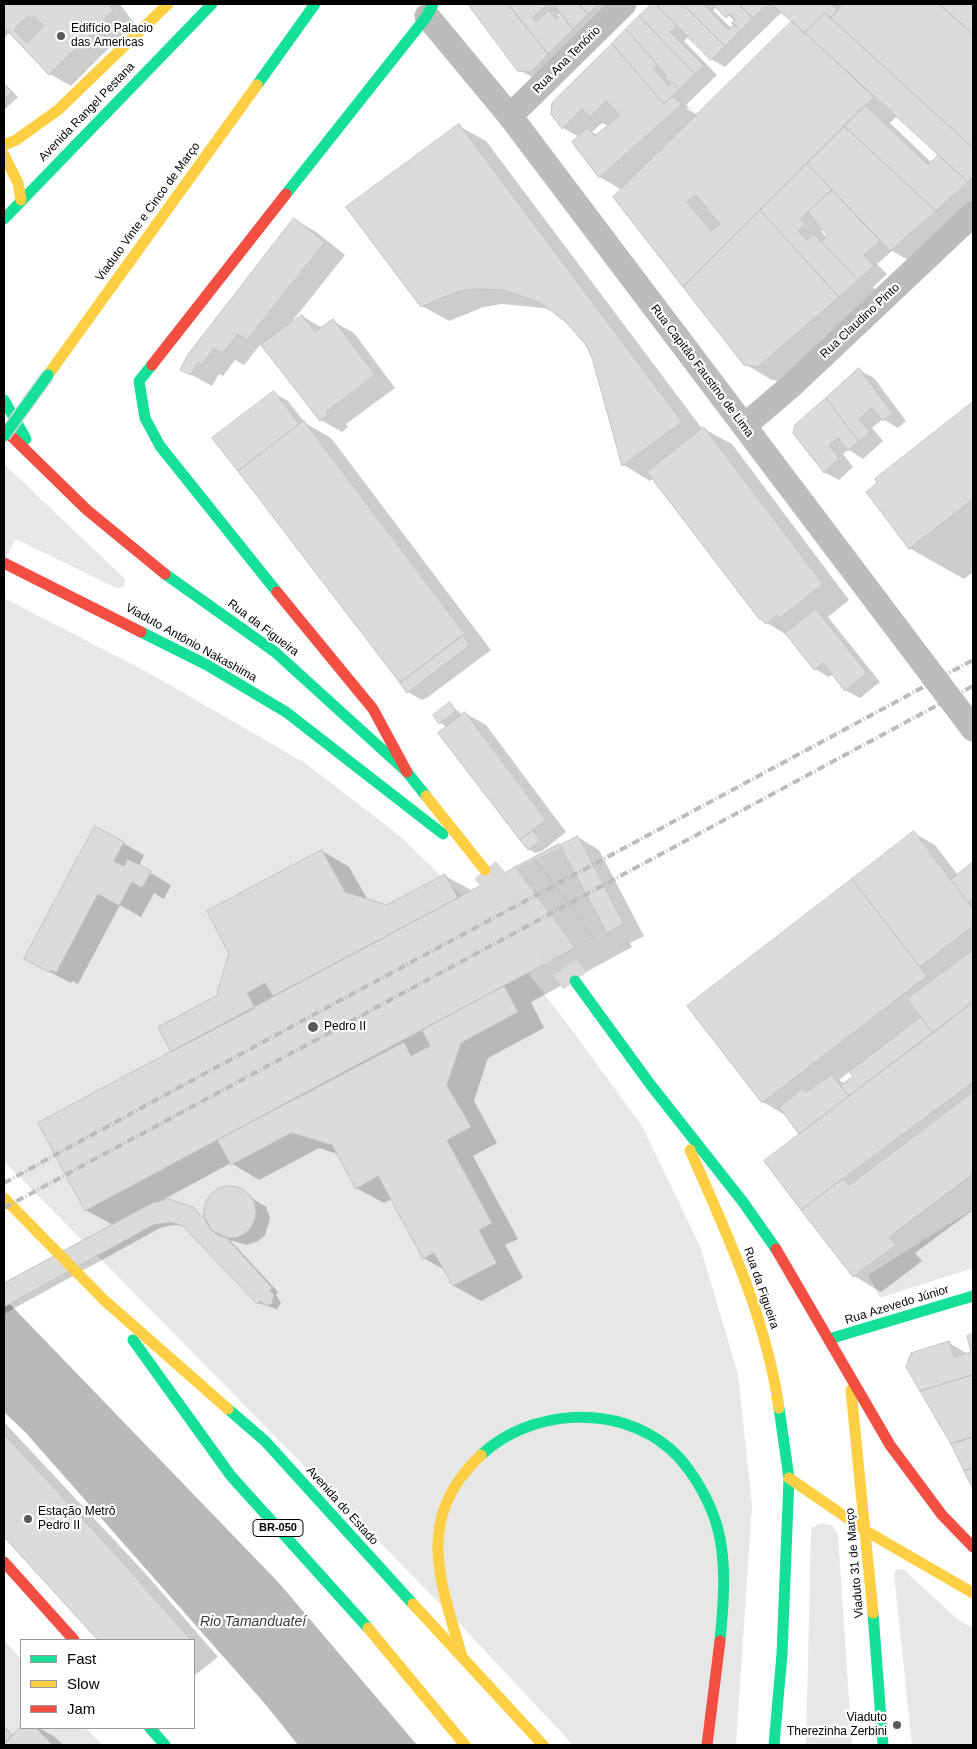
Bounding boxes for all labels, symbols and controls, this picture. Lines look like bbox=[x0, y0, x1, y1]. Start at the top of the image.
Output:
place label: Edifício Palacio das Americas bbox=[71, 22, 153, 50]
street label: Rua Ana Tenório bbox=[530, 23, 604, 97]
marker: Edifício Palacio das Americas bbox=[55, 30, 67, 42]
street label: Avenida Rangel Pestana bbox=[36, 60, 138, 164]
street label: Viaduto Vinte e Cinco de Março bbox=[93, 140, 203, 284]
street label: Rua Claudino Pinto bbox=[817, 280, 903, 362]
street label: Rua Capitão Faustino de Lima bbox=[647, 302, 757, 440]
street label: Rua da Figueira bbox=[225, 597, 301, 659]
street label: Viaduto Antônio Nakashima bbox=[123, 601, 259, 685]
marker: Pedro II bbox=[306, 1020, 320, 1034]
place label: Pedro II bbox=[324, 1020, 366, 1034]
street label: Rua da Figueira bbox=[740, 1245, 782, 1331]
street label: Rua Azevedo Júnior bbox=[843, 1282, 951, 1328]
street label: Avenida do Estado bbox=[303, 1464, 381, 1548]
place label: Estação Metrô Pedro II bbox=[38, 1505, 115, 1533]
street label: Viaduto 31 de Março bbox=[843, 1507, 867, 1619]
marker: Estação Metrô Pedro II bbox=[22, 1513, 34, 1525]
road number: BR-050 bbox=[253, 1520, 303, 1536]
water label: Rio Tamanduateí bbox=[200, 1614, 306, 1630]
legend bbox=[20, 1639, 195, 1729]
text: Fast bbox=[67, 1650, 96, 1667]
text: Slow bbox=[67, 1675, 100, 1692]
text: Jam bbox=[67, 1700, 95, 1717]
place label: Viaduto Therezinha Zerbini bbox=[787, 1711, 887, 1739]
marker: Viaduto Therezinha Zerbini bbox=[891, 1719, 903, 1731]

